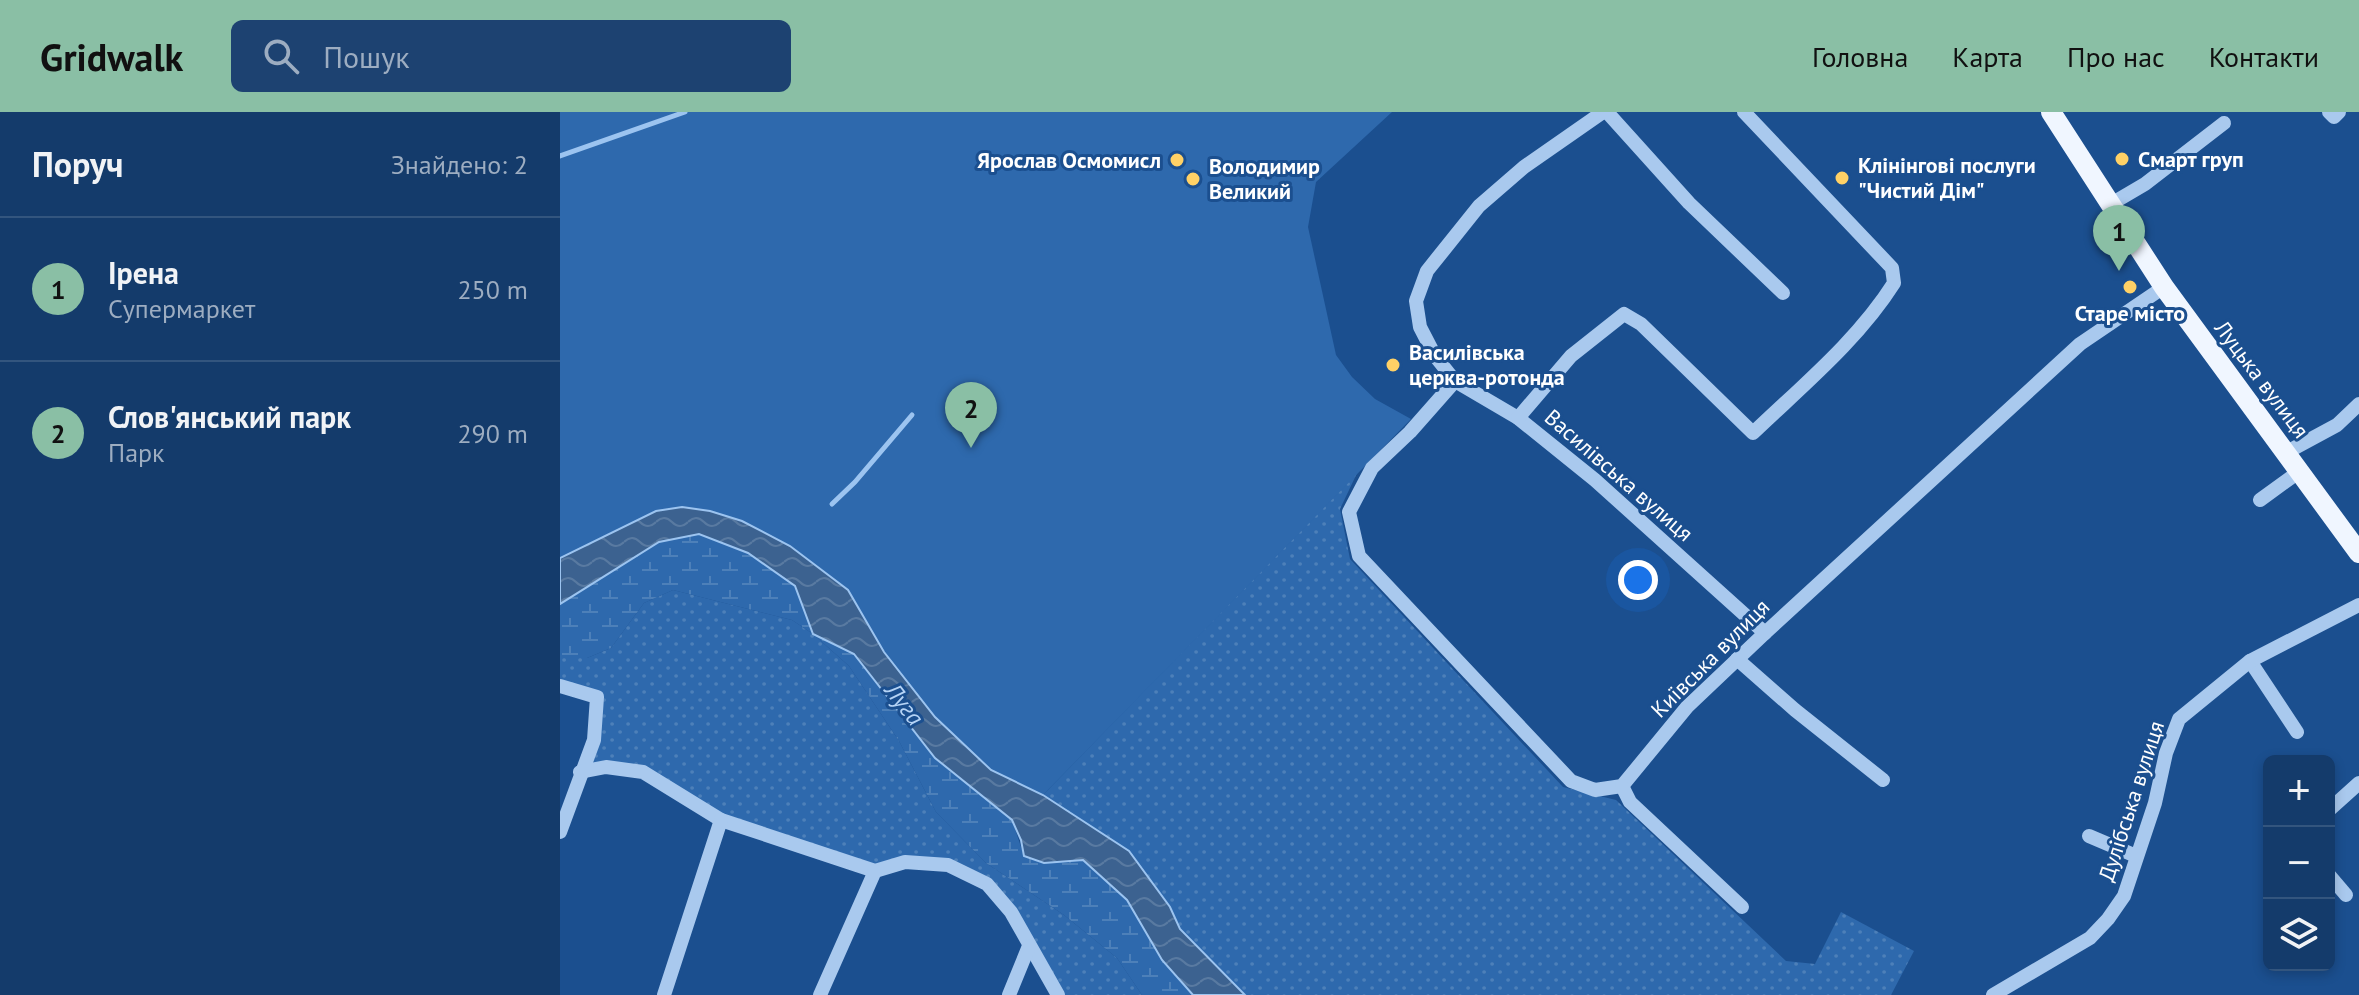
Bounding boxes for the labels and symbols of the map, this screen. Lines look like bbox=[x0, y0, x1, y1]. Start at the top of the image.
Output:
place label: Смарт груп bbox=[2138, 145, 2244, 173]
place label: Ярослав Осмомисл bbox=[977, 146, 1161, 174]
marker: Смарт груп bbox=[2113, 150, 2131, 168]
marker: Ярослав Осмомисл bbox=[1168, 151, 1186, 169]
place label: Клінінгові послуги "Чистий Дім" bbox=[1858, 151, 2036, 204]
place label: Володимир Великий bbox=[1209, 152, 1320, 205]
marker: Клінінгові послуги "Чистий Дім" bbox=[1833, 169, 1851, 187]
marker: Володимир Великий bbox=[1184, 170, 1202, 188]
pin: 1 bbox=[2093, 205, 2145, 271]
marker: Старе місто bbox=[2121, 278, 2139, 296]
place label: Старе місто bbox=[2075, 299, 2185, 327]
street label: Луцька вулиця bbox=[2208, 314, 2315, 443]
place label: Василівська церква-ротонда bbox=[1409, 338, 1565, 391]
marker: Василівська церква-ротонда bbox=[1384, 356, 1402, 374]
pin: 2 bbox=[945, 382, 997, 448]
street label: Василівська вулиця bbox=[1539, 403, 1699, 547]
your location bbox=[1618, 560, 1658, 600]
street label: Київська вулиця bbox=[1645, 593, 1775, 723]
water label: Луга bbox=[877, 674, 931, 732]
street label: Дулібська вулиця bbox=[2092, 717, 2170, 885]

